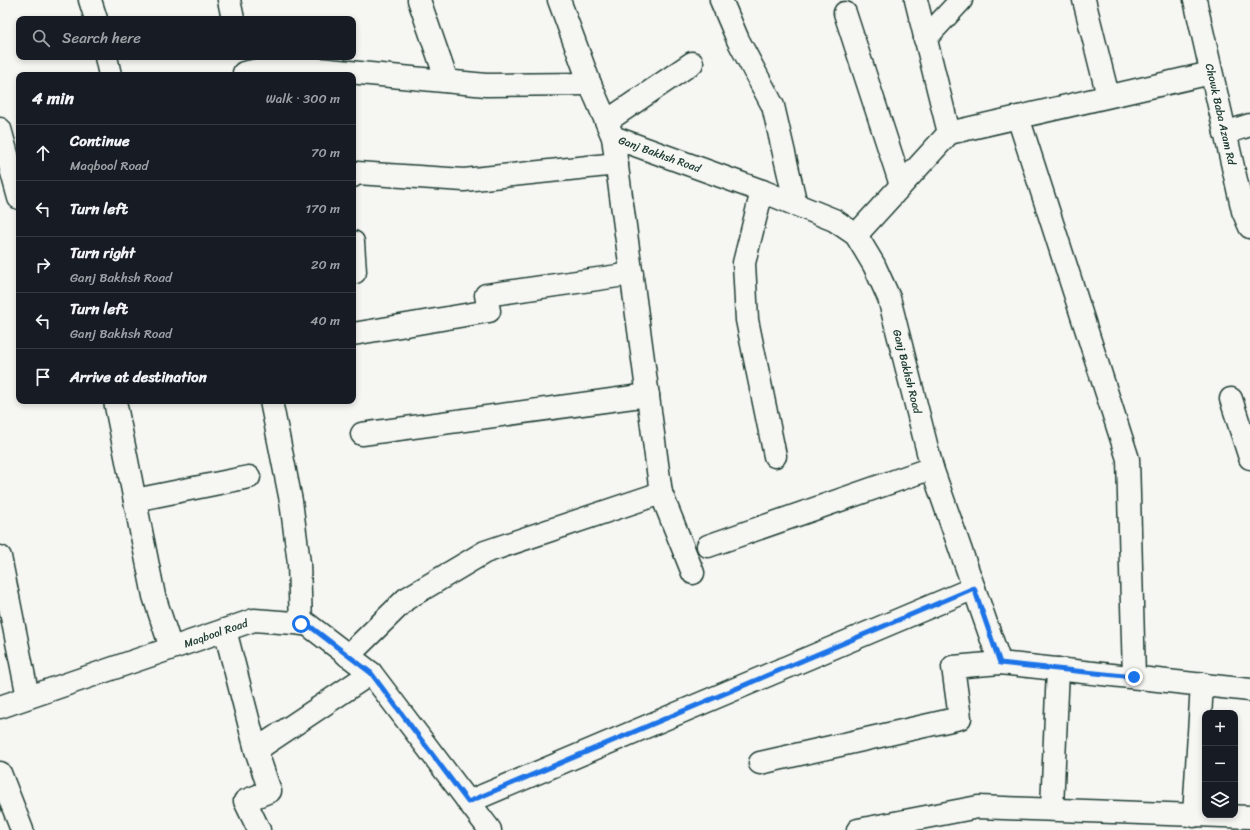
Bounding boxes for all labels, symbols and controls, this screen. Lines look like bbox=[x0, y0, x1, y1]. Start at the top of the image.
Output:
search box bbox=[16, 16, 356, 60]
text: Search here bbox=[62, 25, 141, 51]
icon: search bbox=[30, 27, 52, 49]
street label: Chowk Baba Azam Rd bbox=[1200, 62, 1241, 168]
text: 4 min bbox=[32, 83, 74, 113]
text: Walk · 300 m bbox=[266, 87, 340, 110]
text: Continue bbox=[70, 128, 130, 154]
street label: Ganj Bakhsh Road bbox=[616, 131, 704, 178]
text: 70 m bbox=[311, 141, 340, 164]
icon: ahead bbox=[32, 142, 54, 164]
text: Maqbool Road bbox=[70, 154, 148, 177]
text: Turn left bbox=[70, 196, 128, 222]
text: 170 m bbox=[305, 197, 340, 220]
icon: left bbox=[32, 198, 54, 220]
text: Turn right bbox=[70, 240, 135, 266]
text: 20 m bbox=[311, 253, 340, 276]
icon: right bbox=[32, 254, 54, 276]
text: Ganj Bakhsh Road bbox=[70, 266, 172, 289]
text: Turn left bbox=[70, 296, 128, 322]
text: 40 m bbox=[310, 309, 340, 332]
icon: left bbox=[32, 310, 54, 332]
text: Ganj Bakhsh Road bbox=[70, 322, 172, 345]
street label: Ganj Bakhsh Road bbox=[887, 327, 927, 417]
text: Arrive at destination bbox=[70, 364, 207, 390]
icon: arrive bbox=[32, 366, 54, 388]
street label: Maqbool Road bbox=[181, 613, 251, 653]
route start bbox=[292, 615, 310, 633]
route end bbox=[1125, 668, 1143, 686]
map controls bbox=[1202, 710, 1238, 818]
button: + bbox=[1202, 710, 1238, 746]
button: − bbox=[1202, 746, 1238, 782]
button: layers bbox=[1202, 782, 1238, 818]

